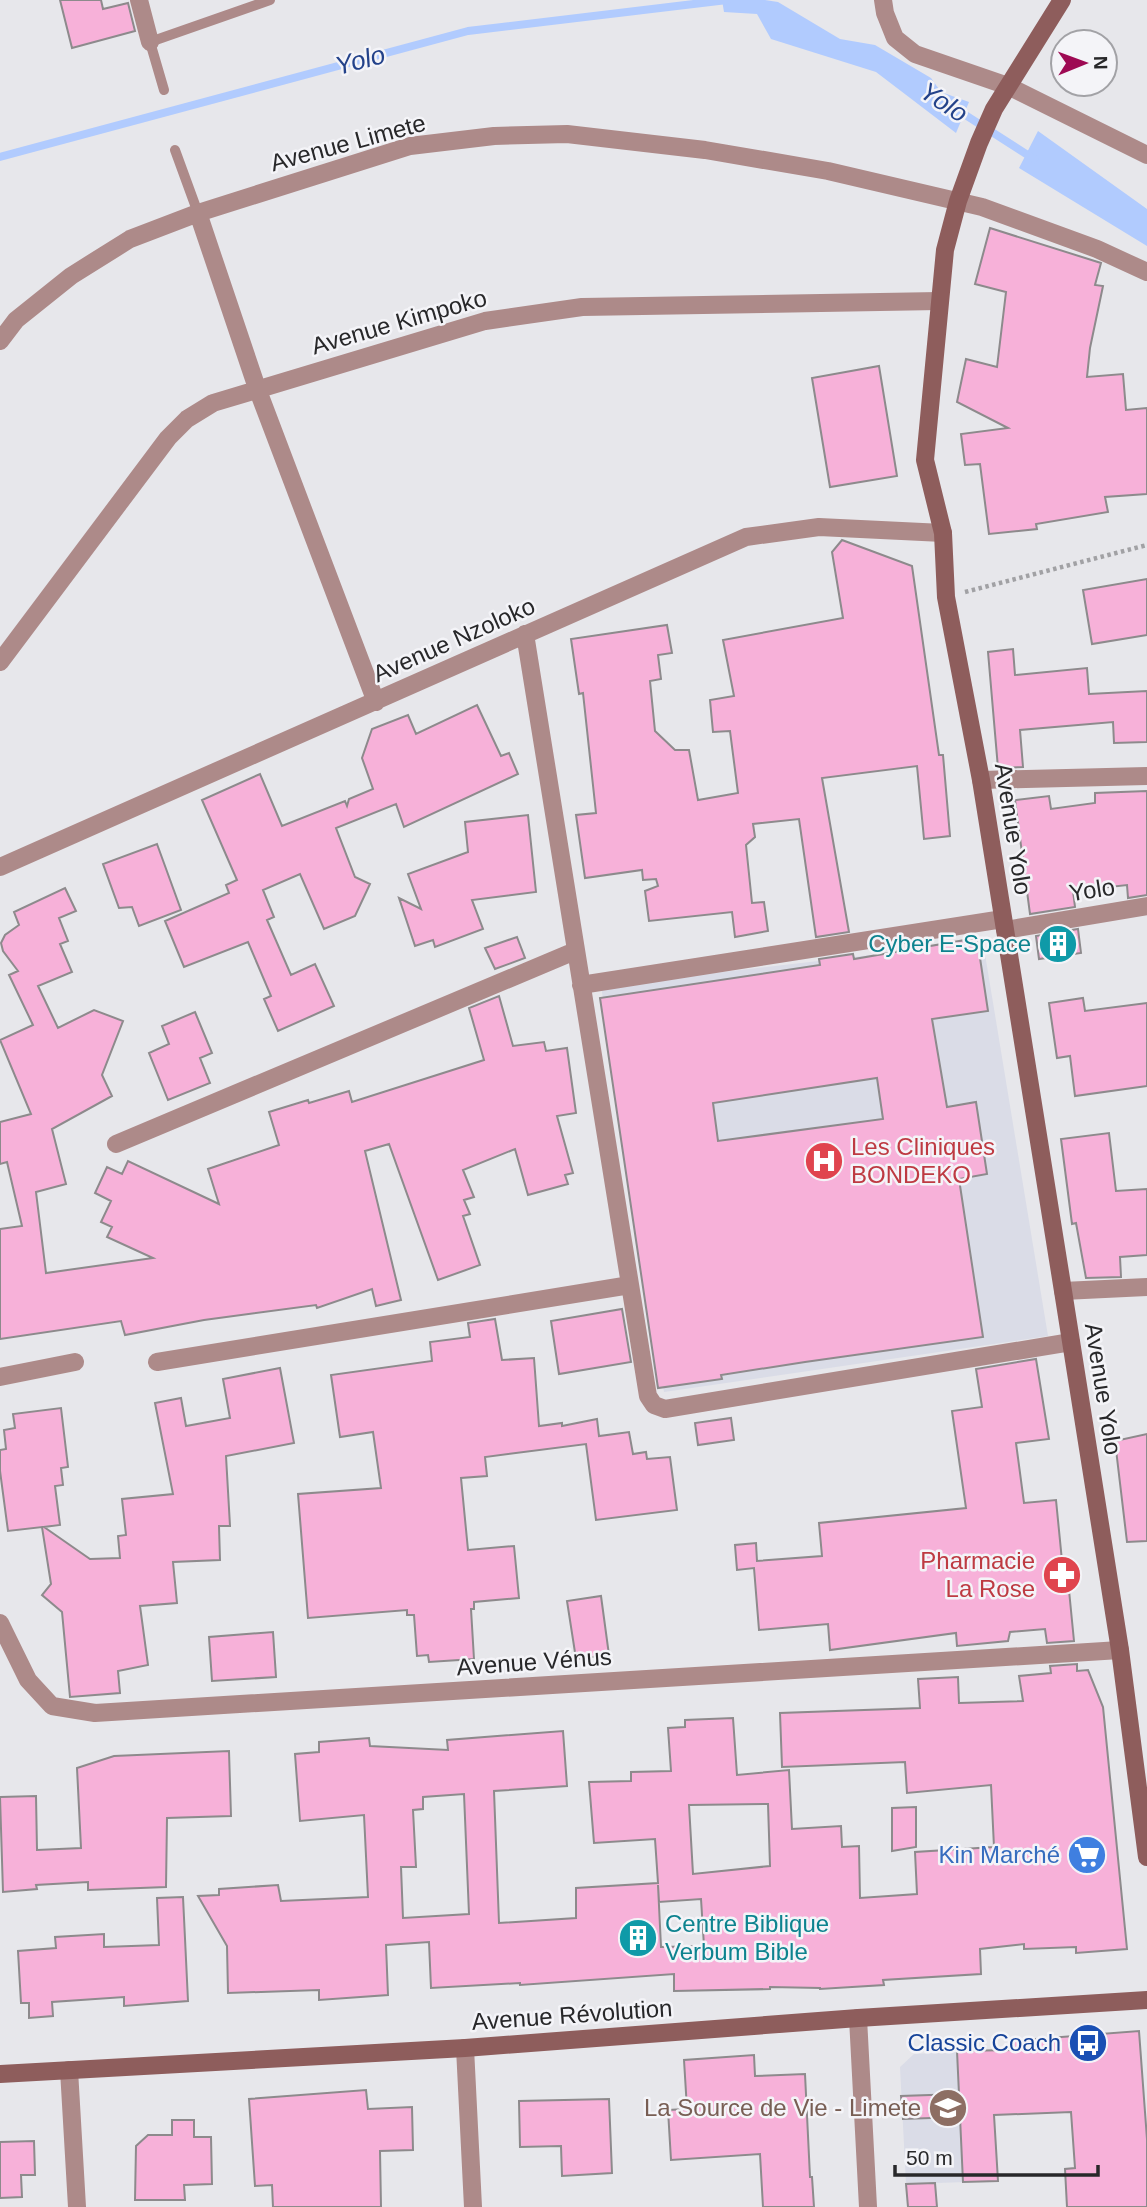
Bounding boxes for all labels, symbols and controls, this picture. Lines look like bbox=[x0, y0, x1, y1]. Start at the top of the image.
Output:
north arrow bbox=[1049, 28, 1119, 98]
water label: Yolo bbox=[332, 39, 388, 81]
text: N bbox=[1090, 56, 1111, 70]
water label: Yolo bbox=[915, 76, 973, 128]
street label: Avenue Limete bbox=[267, 109, 428, 176]
street label: Avenue Kimpoko bbox=[308, 284, 490, 359]
street label: Avenue Nzoloko bbox=[369, 592, 539, 687]
street label: Avenue Yolo bbox=[990, 761, 1037, 897]
street label: Yolo bbox=[1067, 873, 1117, 906]
building icon: Cyber E-Space bbox=[1037, 923, 1079, 965]
place label: Cyber E-Space bbox=[868, 930, 1031, 957]
place label: Les Cliniques BONDEKO bbox=[851, 1133, 995, 1188]
hospital icon: Les Cliniques BONDEKO bbox=[803, 1140, 845, 1182]
street label: Avenue Yolo bbox=[1080, 1321, 1127, 1457]
place label: Pharmacie La Rose bbox=[920, 1547, 1035, 1602]
pharmacy icon: Pharmacie La Rose bbox=[1041, 1554, 1083, 1596]
street label: Avenue Vénus bbox=[455, 1643, 613, 1680]
supermarket icon: Kin Marché bbox=[1066, 1834, 1108, 1876]
place label: Kin Marché bbox=[939, 1841, 1060, 1868]
place label: Centre Biblique Verbum Bible bbox=[665, 1910, 829, 1965]
building icon: Centre Biblique Verbum Bible bbox=[617, 1917, 659, 1959]
street label: Avenue Révolution bbox=[471, 1994, 673, 2035]
bus stop icon: Classic Coach bbox=[1067, 2022, 1109, 2064]
place label: Classic Coach bbox=[908, 2029, 1061, 2056]
school or university icon: La Source de Vie - Limete bbox=[927, 2087, 969, 2129]
place label: La Source de Vie - Limete bbox=[644, 2094, 921, 2121]
scale bar bbox=[895, 2134, 1098, 2178]
text: 50 m bbox=[906, 2146, 953, 2169]

